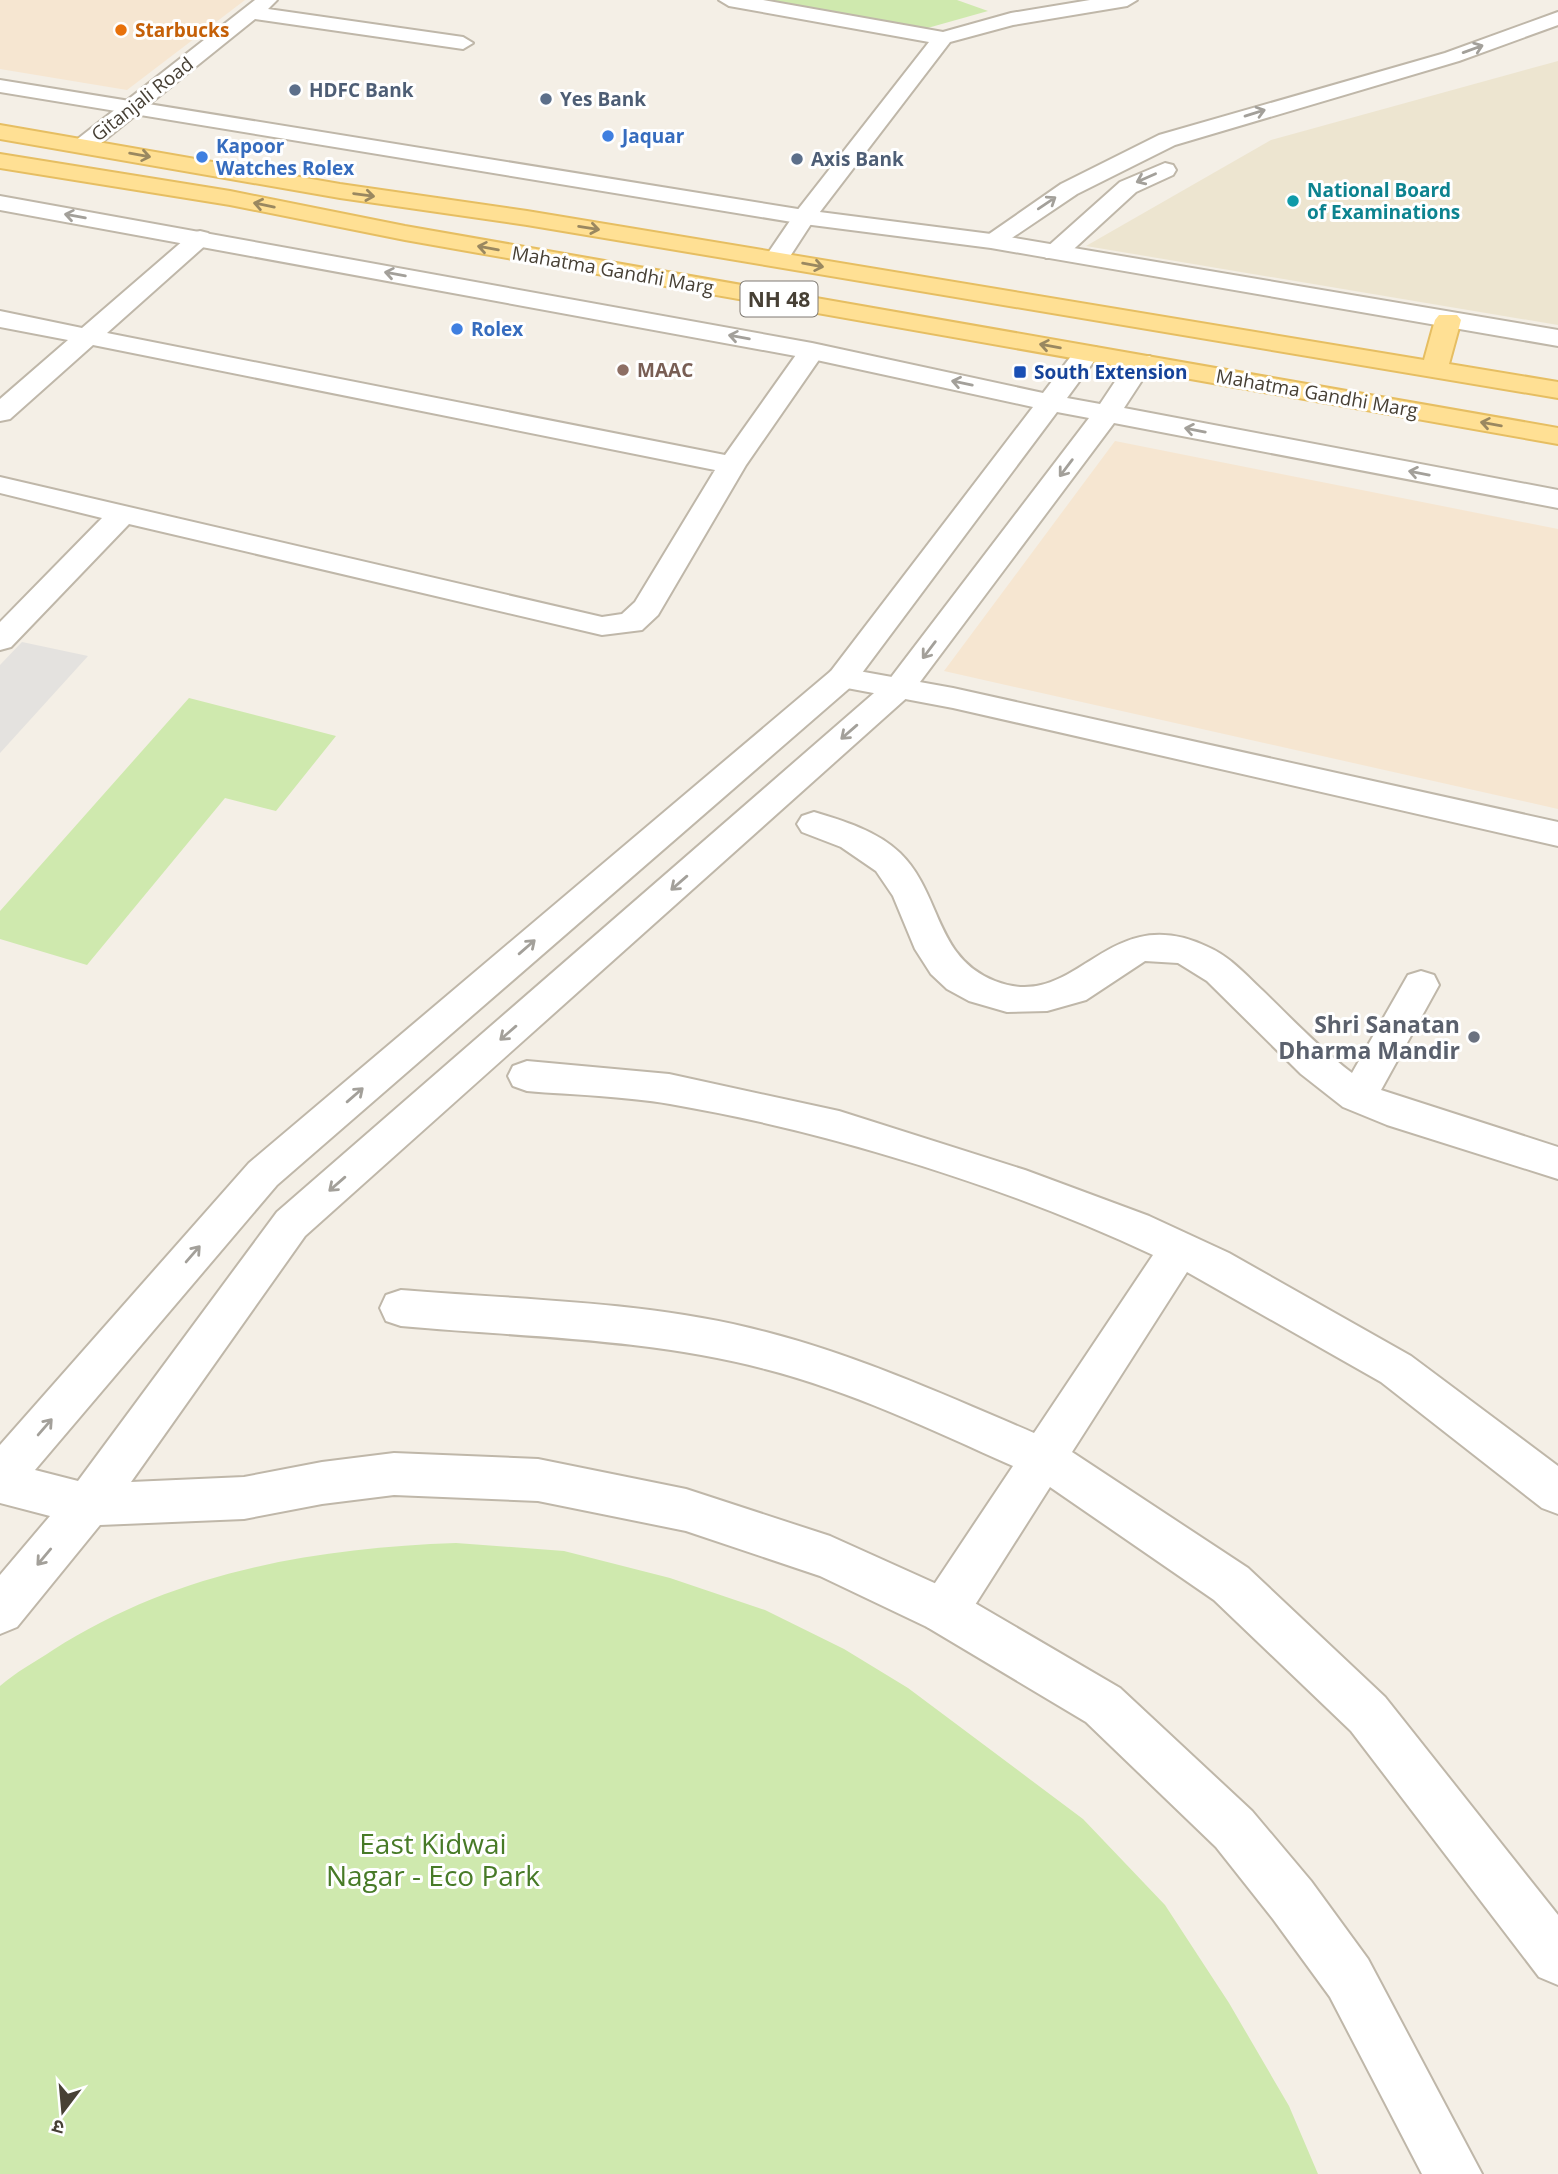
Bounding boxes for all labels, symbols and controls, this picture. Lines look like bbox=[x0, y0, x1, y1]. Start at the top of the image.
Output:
place label: Starbucks bbox=[135, 17, 229, 43]
marker: Starbucks bbox=[113, 22, 129, 38]
one-way arrow bbox=[1462, 42, 1484, 54]
street label: Gitanjali Road bbox=[86, 51, 198, 147]
place label: HDFC Bank bbox=[309, 77, 414, 103]
marker: HDFC Bank bbox=[287, 82, 303, 98]
place label: Yes Bank bbox=[560, 86, 646, 112]
marker: Yes Bank bbox=[538, 91, 554, 107]
one-way arrow bbox=[1244, 106, 1266, 119]
place label: Jaquar bbox=[620, 123, 685, 149]
marker: Jaquar bbox=[600, 128, 616, 144]
place label: Kapoor Watches Rolex bbox=[216, 133, 354, 181]
place label: Axis Bank bbox=[811, 146, 904, 172]
one-way arrow bbox=[128, 149, 151, 162]
marker: Kapoor Watches Rolex bbox=[194, 149, 210, 165]
marker: Axis Bank bbox=[789, 151, 805, 167]
one-way arrow bbox=[1136, 172, 1157, 185]
place label: National Board of Examinations bbox=[1307, 177, 1460, 225]
one-way arrow bbox=[352, 188, 375, 201]
marker: National Board of Examinations bbox=[1285, 193, 1301, 209]
one-way arrow bbox=[1037, 196, 1057, 210]
one-way arrow bbox=[253, 197, 276, 211]
one-way arrow bbox=[64, 209, 87, 222]
one-way arrow bbox=[577, 222, 600, 235]
street label: Mahatma Gandhi Marg bbox=[510, 239, 716, 301]
one-way arrow bbox=[477, 241, 500, 254]
one-way arrow bbox=[801, 259, 824, 272]
one-way arrow bbox=[384, 267, 407, 280]
road number: NH 48 bbox=[740, 282, 818, 316]
place label: Rolex bbox=[471, 316, 523, 342]
marker: Rolex bbox=[449, 321, 465, 337]
one-way arrow bbox=[728, 330, 751, 344]
one-way arrow bbox=[1039, 339, 1061, 353]
place label: MAAC bbox=[637, 357, 693, 383]
place label: South Extension bbox=[1034, 359, 1187, 385]
marker: MAAC bbox=[615, 362, 631, 378]
street label: Mahatma Gandhi Marg bbox=[1214, 362, 1420, 424]
marker: South Extension bbox=[1012, 364, 1028, 380]
one-way arrow bbox=[951, 376, 974, 390]
one-way arrow bbox=[1480, 417, 1503, 430]
one-way arrow bbox=[1184, 423, 1207, 437]
one-way arrow bbox=[1058, 458, 1073, 477]
one-way arrow bbox=[1408, 465, 1431, 479]
one-way arrow bbox=[922, 640, 937, 659]
one-way arrow bbox=[840, 724, 858, 740]
one-way arrow bbox=[670, 875, 688, 891]
one-way arrow bbox=[518, 939, 536, 955]
place label: Shri Sanatan Dharma Mandir bbox=[1278, 1008, 1460, 1066]
one-way arrow bbox=[499, 1025, 517, 1041]
marker: Shri Sanatan Dharma Mandir bbox=[1466, 1029, 1482, 1045]
one-way arrow bbox=[345, 1087, 363, 1103]
one-way arrow bbox=[329, 1176, 347, 1192]
one-way arrow bbox=[185, 1245, 201, 1263]
one-way arrow bbox=[37, 1418, 53, 1436]
one-way arrow bbox=[37, 1548, 52, 1566]
park label: East Kidwai Nagar - Eco Park bbox=[326, 1824, 540, 1894]
north arrow bbox=[28, 2076, 98, 2146]
text: उ bbox=[49, 2113, 67, 2141]

